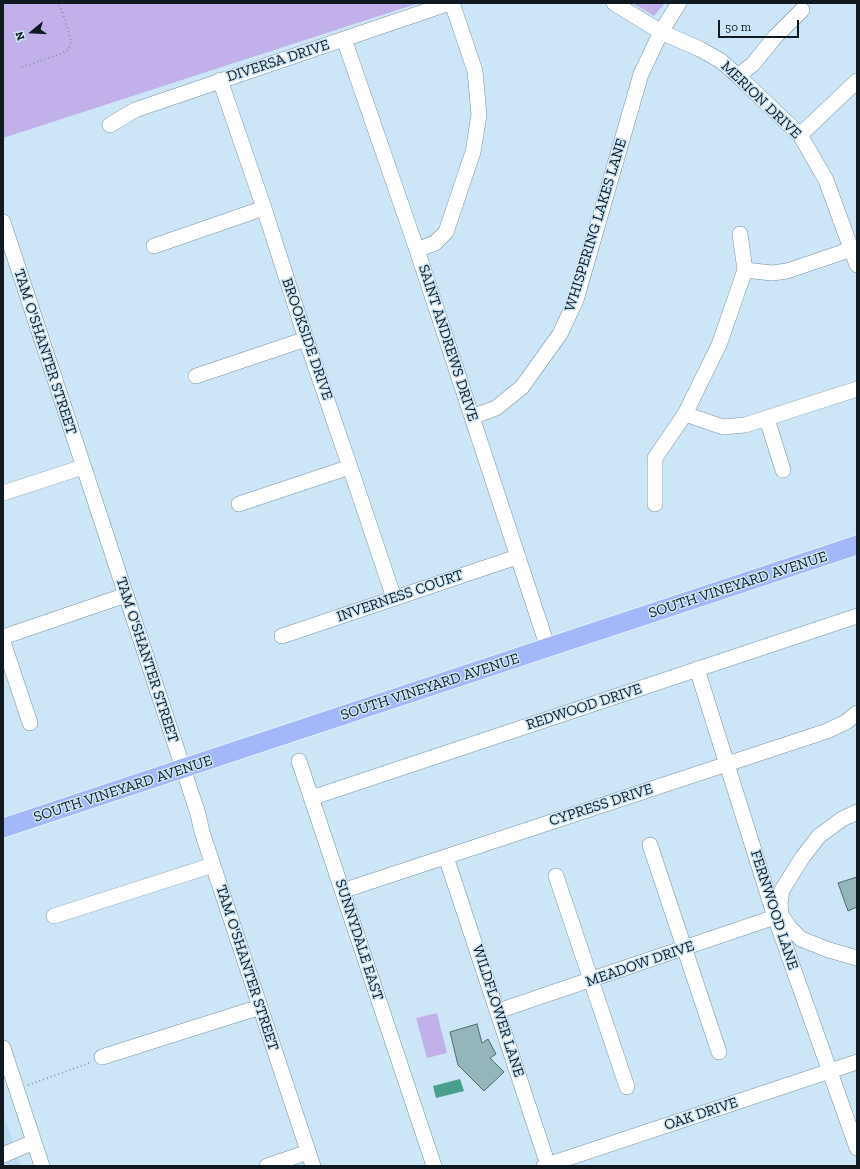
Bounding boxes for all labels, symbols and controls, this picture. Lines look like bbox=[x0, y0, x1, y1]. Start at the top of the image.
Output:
north arrow bbox=[12, 12, 52, 52]
scale bar bbox=[720, 12, 801, 38]
text: 50 m bbox=[725, 20, 751, 34]
text: N bbox=[13, 30, 28, 42]
street label: DIVERSA DRIVE bbox=[224, 36, 332, 86]
street label: MERION DRIVE bbox=[717, 57, 805, 143]
street label: WHISPERING LAKES LANE bbox=[561, 136, 631, 314]
street label: SAINT ANDREWS DRIVE bbox=[414, 262, 482, 424]
street label: TAM O'SHANTER STREET bbox=[10, 267, 80, 437]
street label: BROOKSIDE DRIVE bbox=[278, 276, 336, 402]
street label: SOUTH VINEYARD AVENUE bbox=[646, 548, 830, 622]
street label: INVERNESS COURT bbox=[334, 566, 466, 626]
street label: TAM O'SHANTER STREET bbox=[112, 575, 182, 745]
street label: SOUTH VINEYARD AVENUE bbox=[338, 650, 522, 724]
street label: REDWOOD DRIVE bbox=[524, 680, 644, 734]
street label: SOUTH VINEYARD AVENUE bbox=[31, 752, 215, 826]
street label: CYPRESS DRIVE bbox=[547, 780, 655, 830]
street label: FERNWOOD LANE bbox=[746, 848, 802, 972]
street label: SUNNYDALE EAST bbox=[331, 877, 387, 1003]
street label: TAM O'SHANTER STREET bbox=[212, 883, 282, 1053]
street label: MEADOW DRIVE bbox=[583, 937, 697, 991]
street label: WILDFLOWER LANE bbox=[468, 943, 528, 1079]
street label: OAK DRIVE bbox=[662, 1094, 740, 1134]

